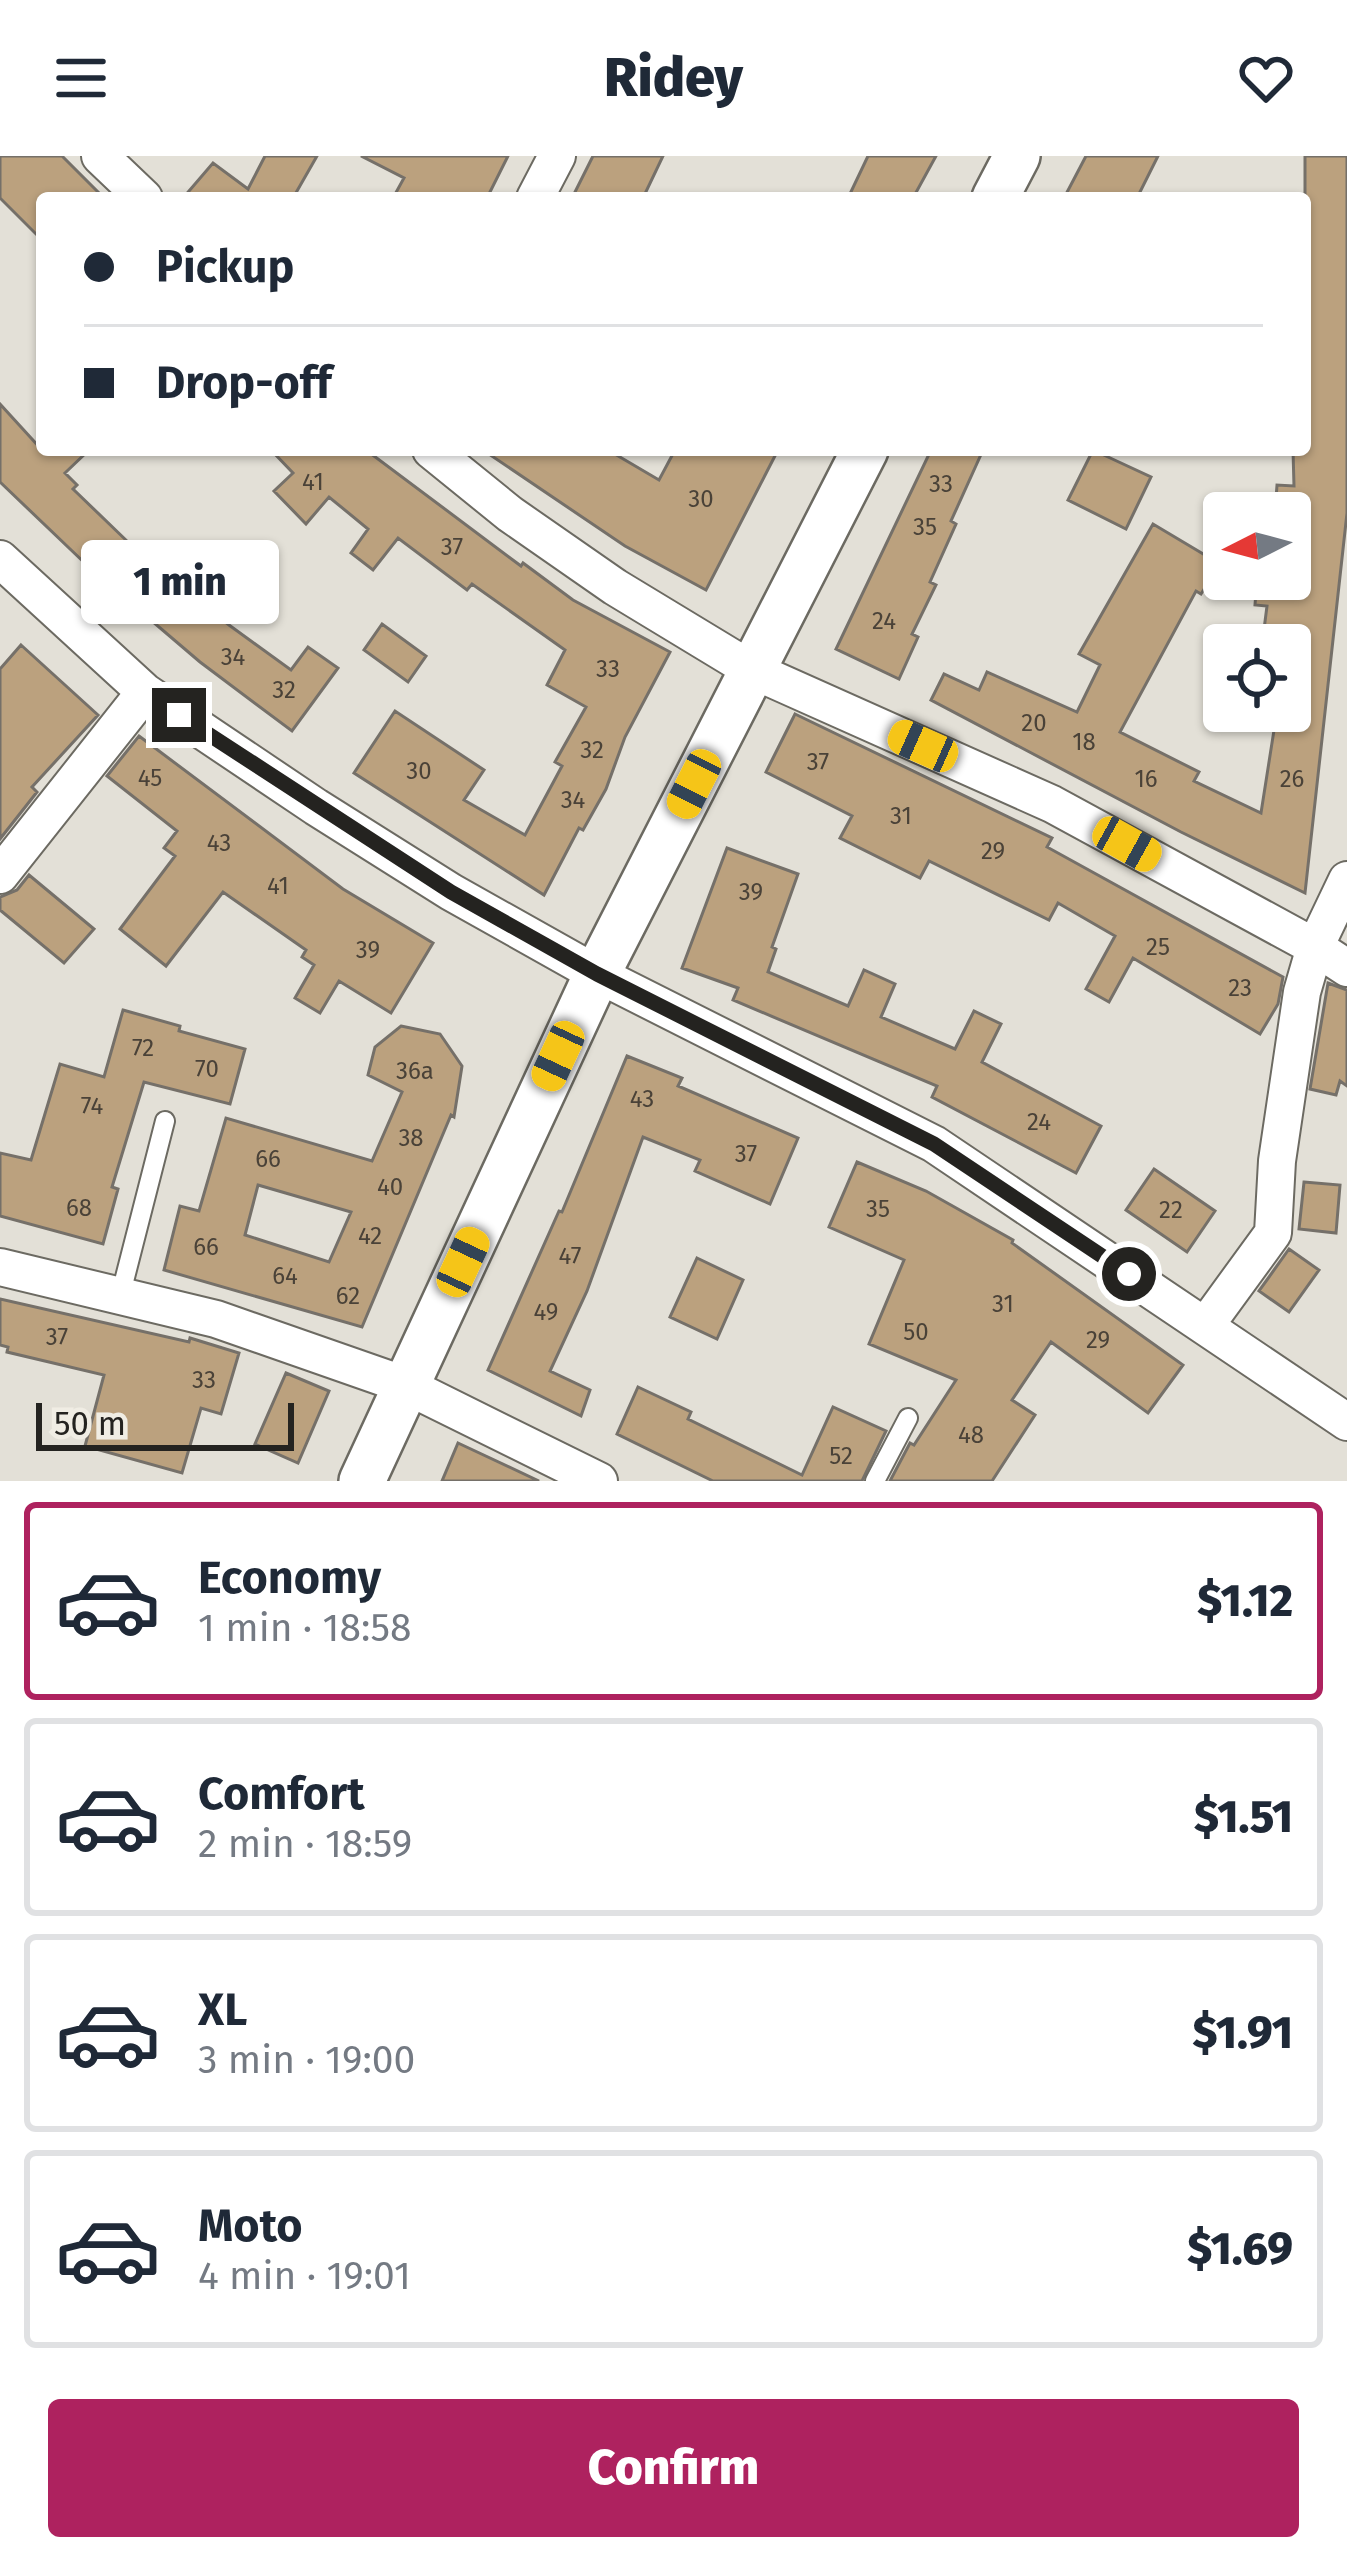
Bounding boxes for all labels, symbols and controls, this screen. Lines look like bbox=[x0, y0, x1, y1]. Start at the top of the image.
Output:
icon: menu bbox=[48, 45, 114, 111]
icon: heart bbox=[1233, 45, 1299, 111]
text: Ridey bbox=[604, 46, 743, 110]
text: Pickup bbox=[156, 240, 294, 294]
text: Drop-off bbox=[156, 356, 332, 410]
house number: 41 bbox=[302, 468, 324, 496]
house number: 33 bbox=[929, 470, 953, 498]
house number: 30 bbox=[688, 485, 714, 513]
north arrow bbox=[1203, 492, 1311, 600]
map controls bbox=[1203, 492, 1311, 732]
house number: 35 bbox=[913, 513, 937, 541]
house number: 37 bbox=[441, 533, 463, 561]
callout: 1 min bbox=[80, 541, 278, 625]
text: 1 min bbox=[133, 559, 227, 605]
house number: 24 bbox=[872, 607, 896, 635]
button: locate bbox=[1203, 624, 1311, 732]
house number: 34 bbox=[221, 643, 246, 671]
house number: 33 bbox=[596, 655, 620, 683]
house number: 32 bbox=[272, 676, 296, 704]
route end bbox=[152, 688, 206, 742]
house number: 20 bbox=[1021, 709, 1047, 737]
car bbox=[883, 715, 963, 777]
house number: 18 bbox=[1072, 728, 1096, 756]
house number: 32 bbox=[580, 736, 604, 764]
car bbox=[662, 744, 726, 824]
house number: 37 bbox=[807, 748, 829, 776]
house number: 30 bbox=[406, 757, 432, 785]
house number: 45 bbox=[138, 764, 162, 792]
house number: 16 bbox=[1134, 765, 1158, 793]
house number: 26 bbox=[1280, 765, 1304, 793]
house number: 34 bbox=[561, 786, 586, 814]
house number: 31 bbox=[890, 802, 912, 830]
car bbox=[1087, 811, 1167, 877]
house number: 43 bbox=[207, 829, 231, 857]
house number: 29 bbox=[981, 837, 1005, 865]
house number: 41 bbox=[267, 872, 289, 900]
house number: 39 bbox=[739, 878, 763, 906]
house number: 25 bbox=[1146, 933, 1170, 961]
house number: 39 bbox=[356, 936, 380, 964]
house number: 23 bbox=[1228, 974, 1252, 1002]
car bbox=[526, 1016, 590, 1096]
house number: 72 bbox=[132, 1034, 154, 1062]
house number: 70 bbox=[195, 1055, 219, 1083]
house number: 36а bbox=[396, 1057, 434, 1085]
house number: 43 bbox=[630, 1085, 654, 1113]
house number: 74 bbox=[81, 1092, 103, 1120]
house number: 24 bbox=[1027, 1108, 1051, 1136]
house number: 38 bbox=[398, 1124, 424, 1152]
house number: 37 bbox=[735, 1140, 757, 1168]
house number: 66 bbox=[255, 1145, 281, 1173]
house number: 40 bbox=[377, 1173, 403, 1201]
house number: 68 bbox=[66, 1194, 92, 1222]
house number: 35 bbox=[866, 1195, 890, 1223]
house number: 22 bbox=[1159, 1196, 1183, 1224]
house number: 42 bbox=[358, 1222, 382, 1250]
car bbox=[431, 1222, 495, 1302]
house number: 66 bbox=[193, 1233, 219, 1261]
house number: 47 bbox=[559, 1242, 581, 1270]
route start bbox=[1102, 1247, 1156, 1301]
house number: 64 bbox=[272, 1262, 298, 1290]
house number: 62 bbox=[336, 1282, 360, 1310]
house number: 31 bbox=[992, 1290, 1014, 1318]
house number: 49 bbox=[534, 1298, 558, 1326]
house number: 50 bbox=[903, 1318, 929, 1346]
house number: 37 bbox=[46, 1323, 68, 1351]
house number: 29 bbox=[1086, 1326, 1110, 1354]
house number: 33 bbox=[192, 1366, 216, 1394]
scale bar bbox=[36, 1397, 294, 1450]
text: 50 m bbox=[54, 1404, 126, 1444]
house number: 48 bbox=[958, 1421, 984, 1449]
house number: 52 bbox=[829, 1442, 853, 1470]
icon: car bbox=[54, 1547, 162, 1655]
text: Economy bbox=[198, 1551, 381, 1605]
text: $1.12 bbox=[1197, 1574, 1293, 1628]
text: 1 min · 18:58 bbox=[198, 1605, 411, 1651]
icon: car bbox=[54, 1763, 162, 1871]
text: Comfort bbox=[198, 1767, 365, 1821]
text: $1.51 bbox=[1194, 1790, 1293, 1844]
text: 2 min · 18:59 bbox=[198, 1821, 412, 1867]
icon: car bbox=[54, 1979, 162, 2087]
text: XL bbox=[198, 1983, 247, 2037]
text: $1.91 bbox=[1193, 2006, 1293, 2060]
text: 3 min · 19:00 bbox=[198, 2037, 415, 2083]
icon: car bbox=[54, 2195, 162, 2303]
text: Moto bbox=[198, 2199, 303, 2253]
text: $1.69 bbox=[1187, 2222, 1293, 2276]
text: 4 min · 19:01 bbox=[198, 2253, 411, 2299]
button: Confirm bbox=[48, 2399, 1299, 2537]

